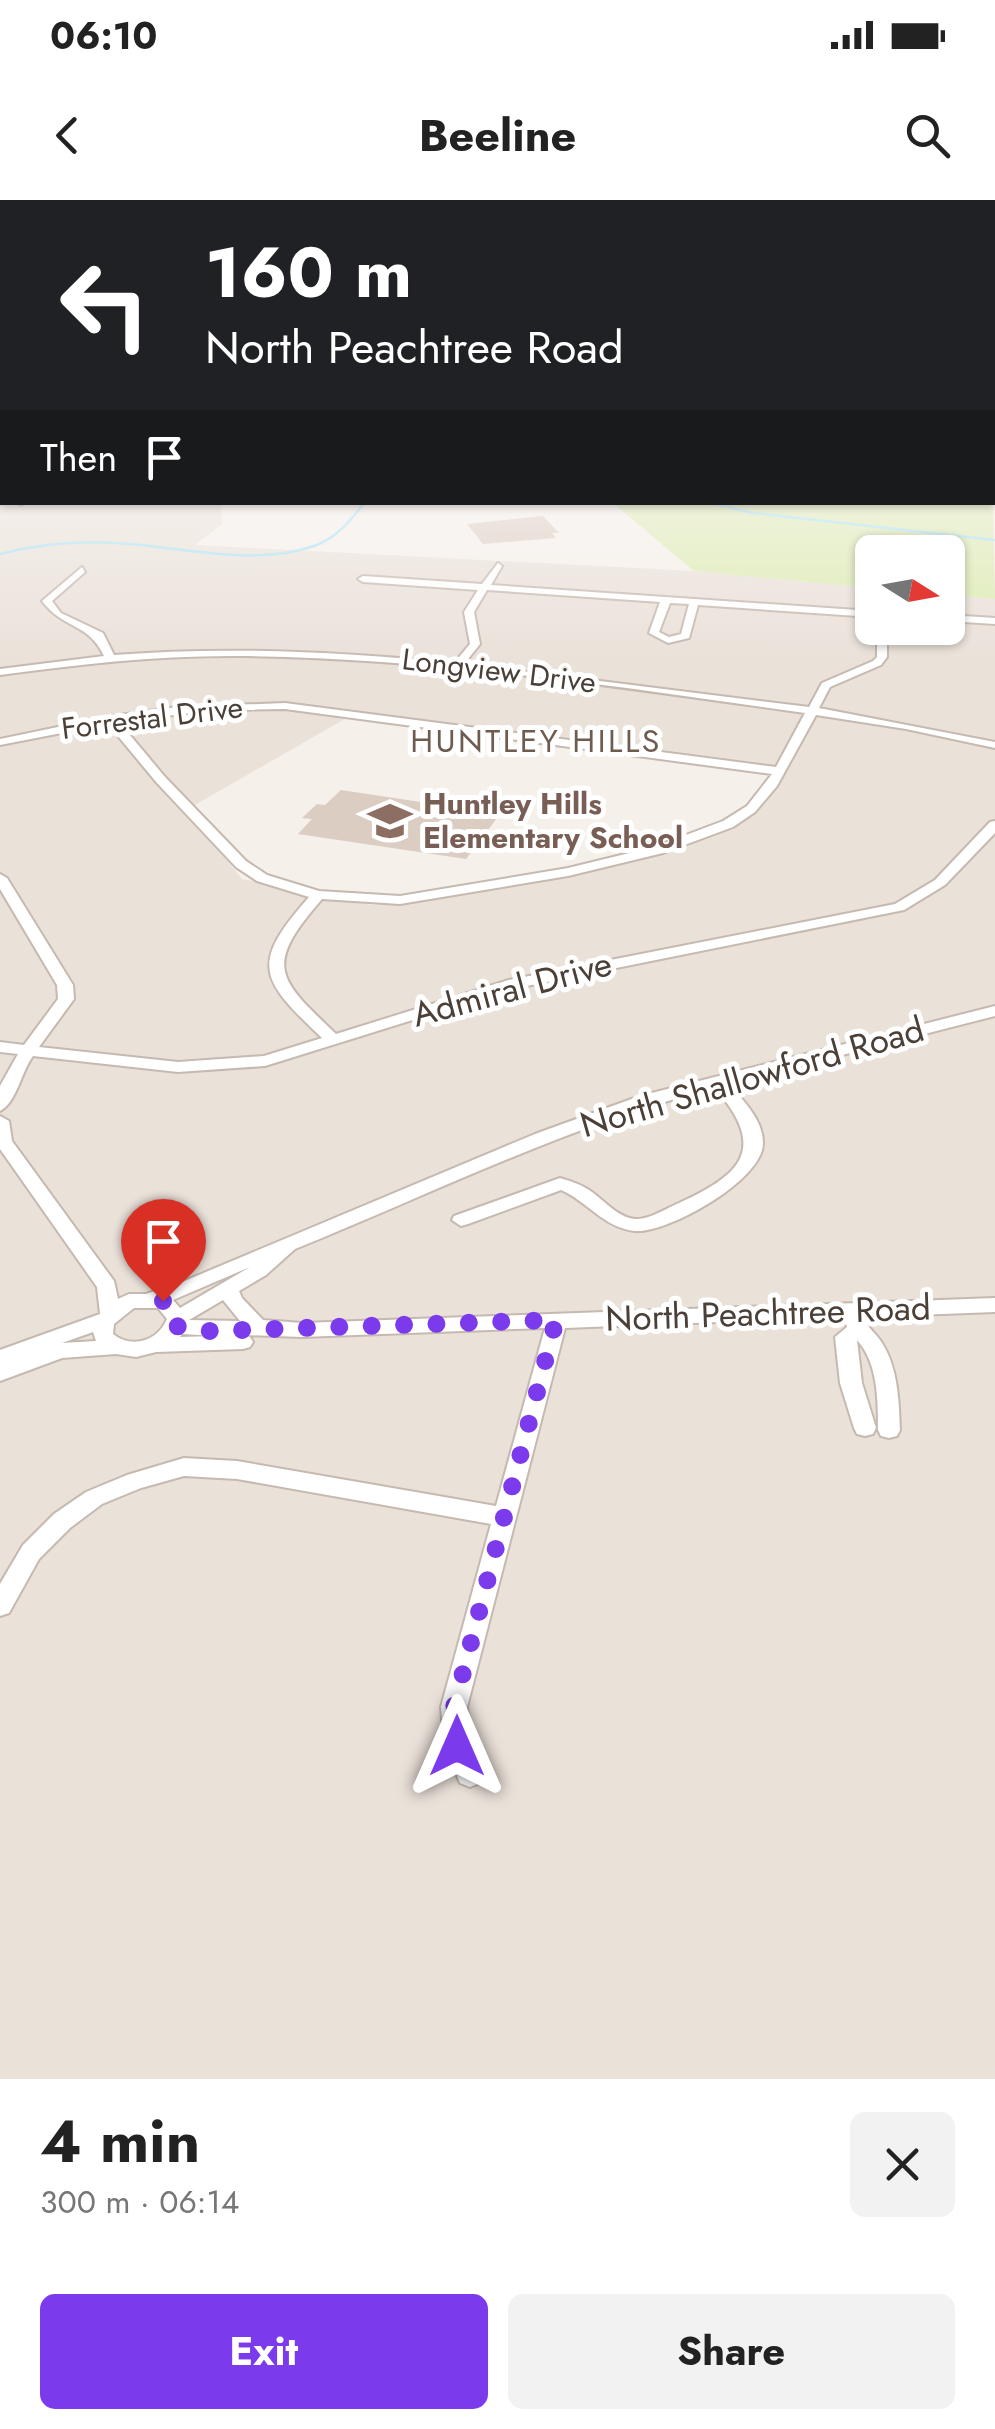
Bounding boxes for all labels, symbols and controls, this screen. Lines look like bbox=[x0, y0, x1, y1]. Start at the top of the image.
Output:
text: 06:10 bbox=[50, 8, 157, 63]
text: Beeline bbox=[419, 103, 576, 168]
icon: back bbox=[40, 108, 95, 163]
icon: search bbox=[900, 108, 955, 163]
text: 160 m bbox=[205, 222, 412, 323]
icon: left bbox=[40, 240, 170, 370]
text: North Peachtree Road bbox=[205, 315, 624, 380]
text: Then bbox=[40, 430, 117, 485]
icon: arrive bbox=[137, 430, 192, 485]
north arrow bbox=[855, 535, 965, 645]
map controls bbox=[855, 535, 965, 645]
street label: Longview Drive bbox=[400, 637, 598, 704]
street label: Forrestal Drive bbox=[59, 685, 245, 750]
district label: HUNTLEY HILLS bbox=[410, 718, 662, 764]
place label: Huntley Hills Elementary School bbox=[423, 782, 683, 859]
school or university icon: Huntley Hills Elementary School bbox=[366, 797, 414, 845]
street label: Admiral Drive bbox=[407, 938, 617, 1040]
street label: North Shallowford Road bbox=[574, 1004, 930, 1150]
pin bbox=[121, 1199, 206, 1302]
icon: arrive bbox=[136, 1214, 191, 1269]
street label: North Peachtree Road bbox=[604, 1282, 932, 1344]
position arrow bbox=[405, 1694, 509, 1798]
text: 4 min bbox=[40, 2098, 200, 2185]
button: close bbox=[850, 2112, 955, 2217]
text: 300 m · 06:14 bbox=[40, 2179, 240, 2225]
button: Exit bbox=[40, 2294, 488, 2409]
button: Share bbox=[508, 2294, 955, 2409]

